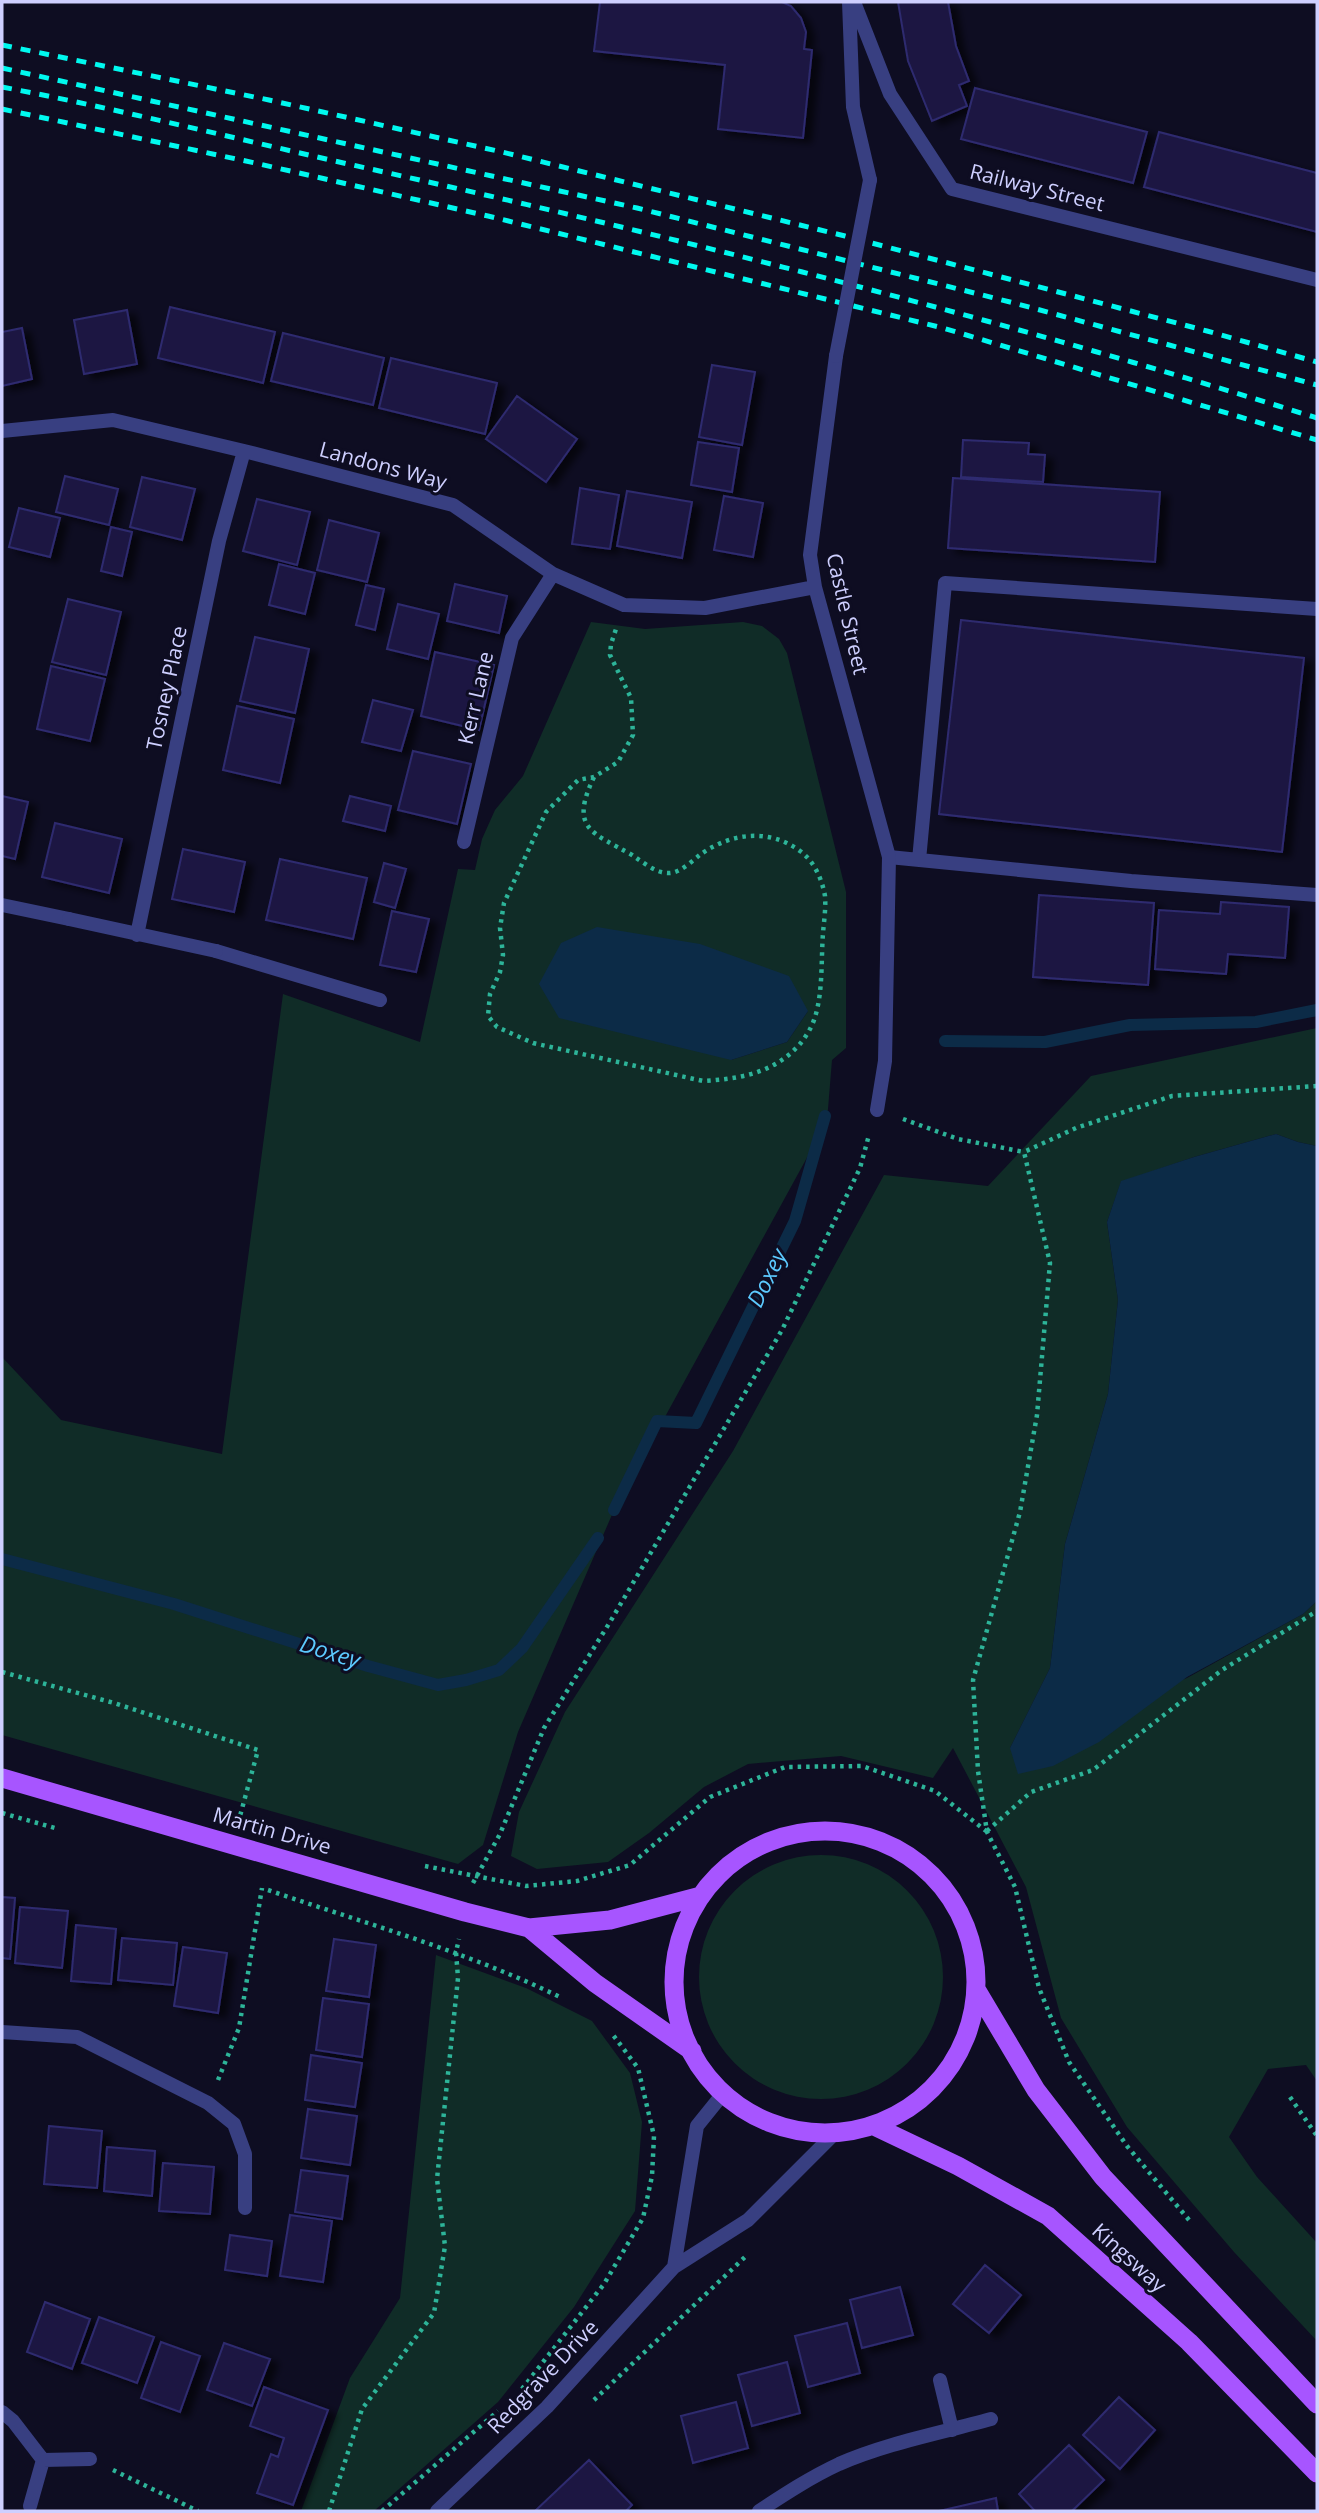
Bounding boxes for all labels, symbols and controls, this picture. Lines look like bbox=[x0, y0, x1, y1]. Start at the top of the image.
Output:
street label: Railway Street bbox=[967, 157, 1107, 217]
street label: Landons Way bbox=[316, 435, 451, 496]
street label: Castle Street bbox=[820, 550, 876, 677]
street label: Tosney Place bbox=[139, 623, 193, 752]
street label: Kerr Lane bbox=[451, 649, 499, 747]
water label: Doxey bbox=[738, 1242, 795, 1312]
water label: Doxey bbox=[296, 1627, 366, 1676]
street label: Martin Drive bbox=[210, 1800, 335, 1860]
street label: Kingsway bbox=[1087, 2216, 1173, 2298]
street label: Redgrave Drive bbox=[481, 2313, 604, 2439]

